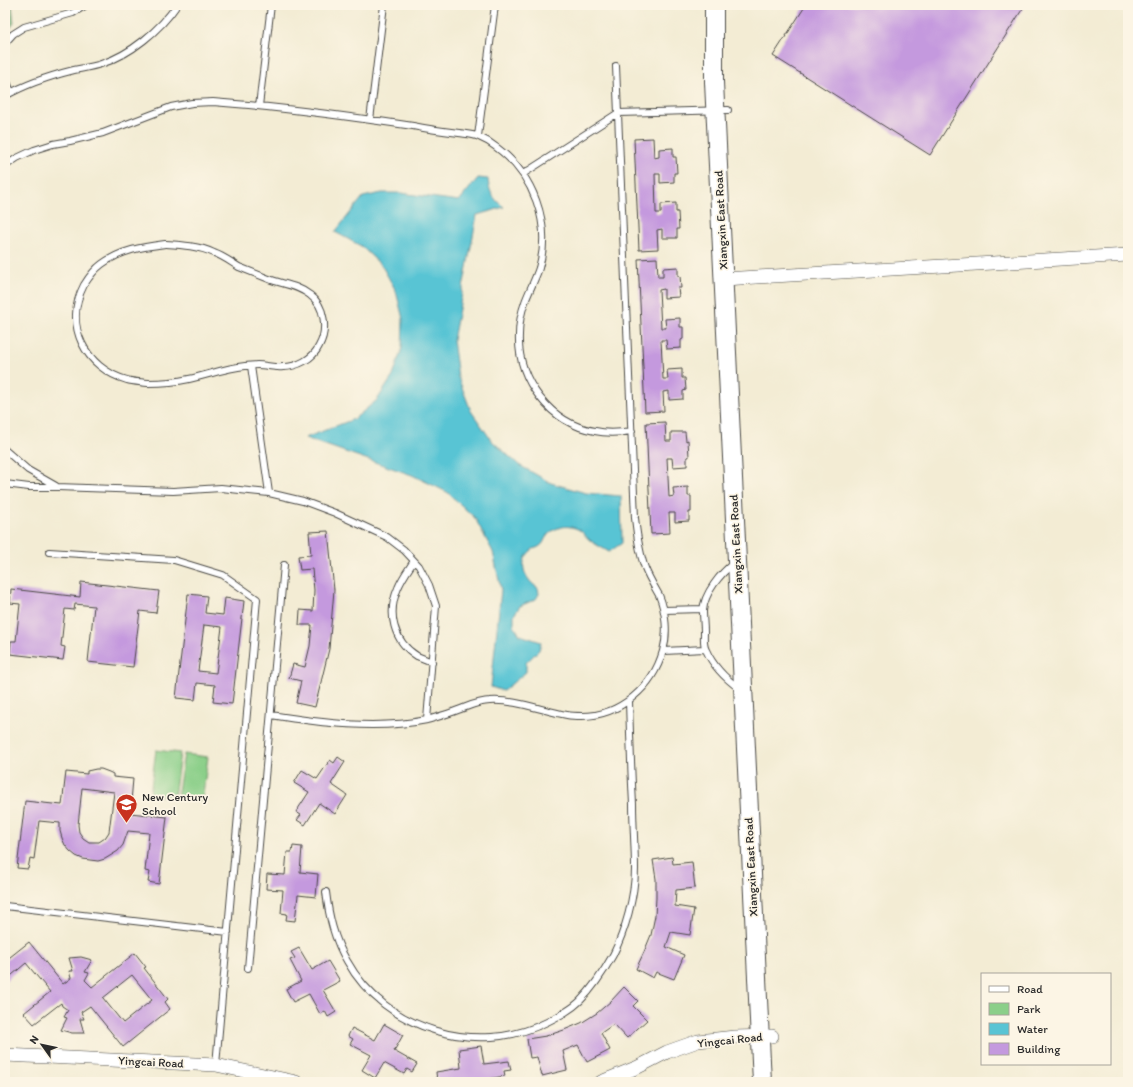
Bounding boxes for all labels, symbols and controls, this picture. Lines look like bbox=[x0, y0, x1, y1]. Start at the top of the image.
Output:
street label: Xiangxin East Road bbox=[711, 170, 731, 270]
street label: Xiangxin East Road bbox=[726, 494, 746, 594]
place label: New Century School bbox=[142, 790, 208, 818]
school or university icon: New Century School bbox=[114, 791, 140, 824]
street label: Xiangxin East Road bbox=[741, 817, 761, 917]
legend bbox=[981, 973, 1111, 1065]
text: Road bbox=[1017, 982, 1043, 996]
text: Park bbox=[1017, 1002, 1041, 1016]
text: Water bbox=[1017, 1022, 1048, 1036]
north arrow bbox=[22, 1025, 62, 1065]
street label: Yingcai Road bbox=[696, 1030, 764, 1050]
text: N bbox=[27, 1033, 42, 1046]
text: Building bbox=[1017, 1042, 1061, 1056]
street label: Yingcai Road bbox=[118, 1053, 185, 1071]

